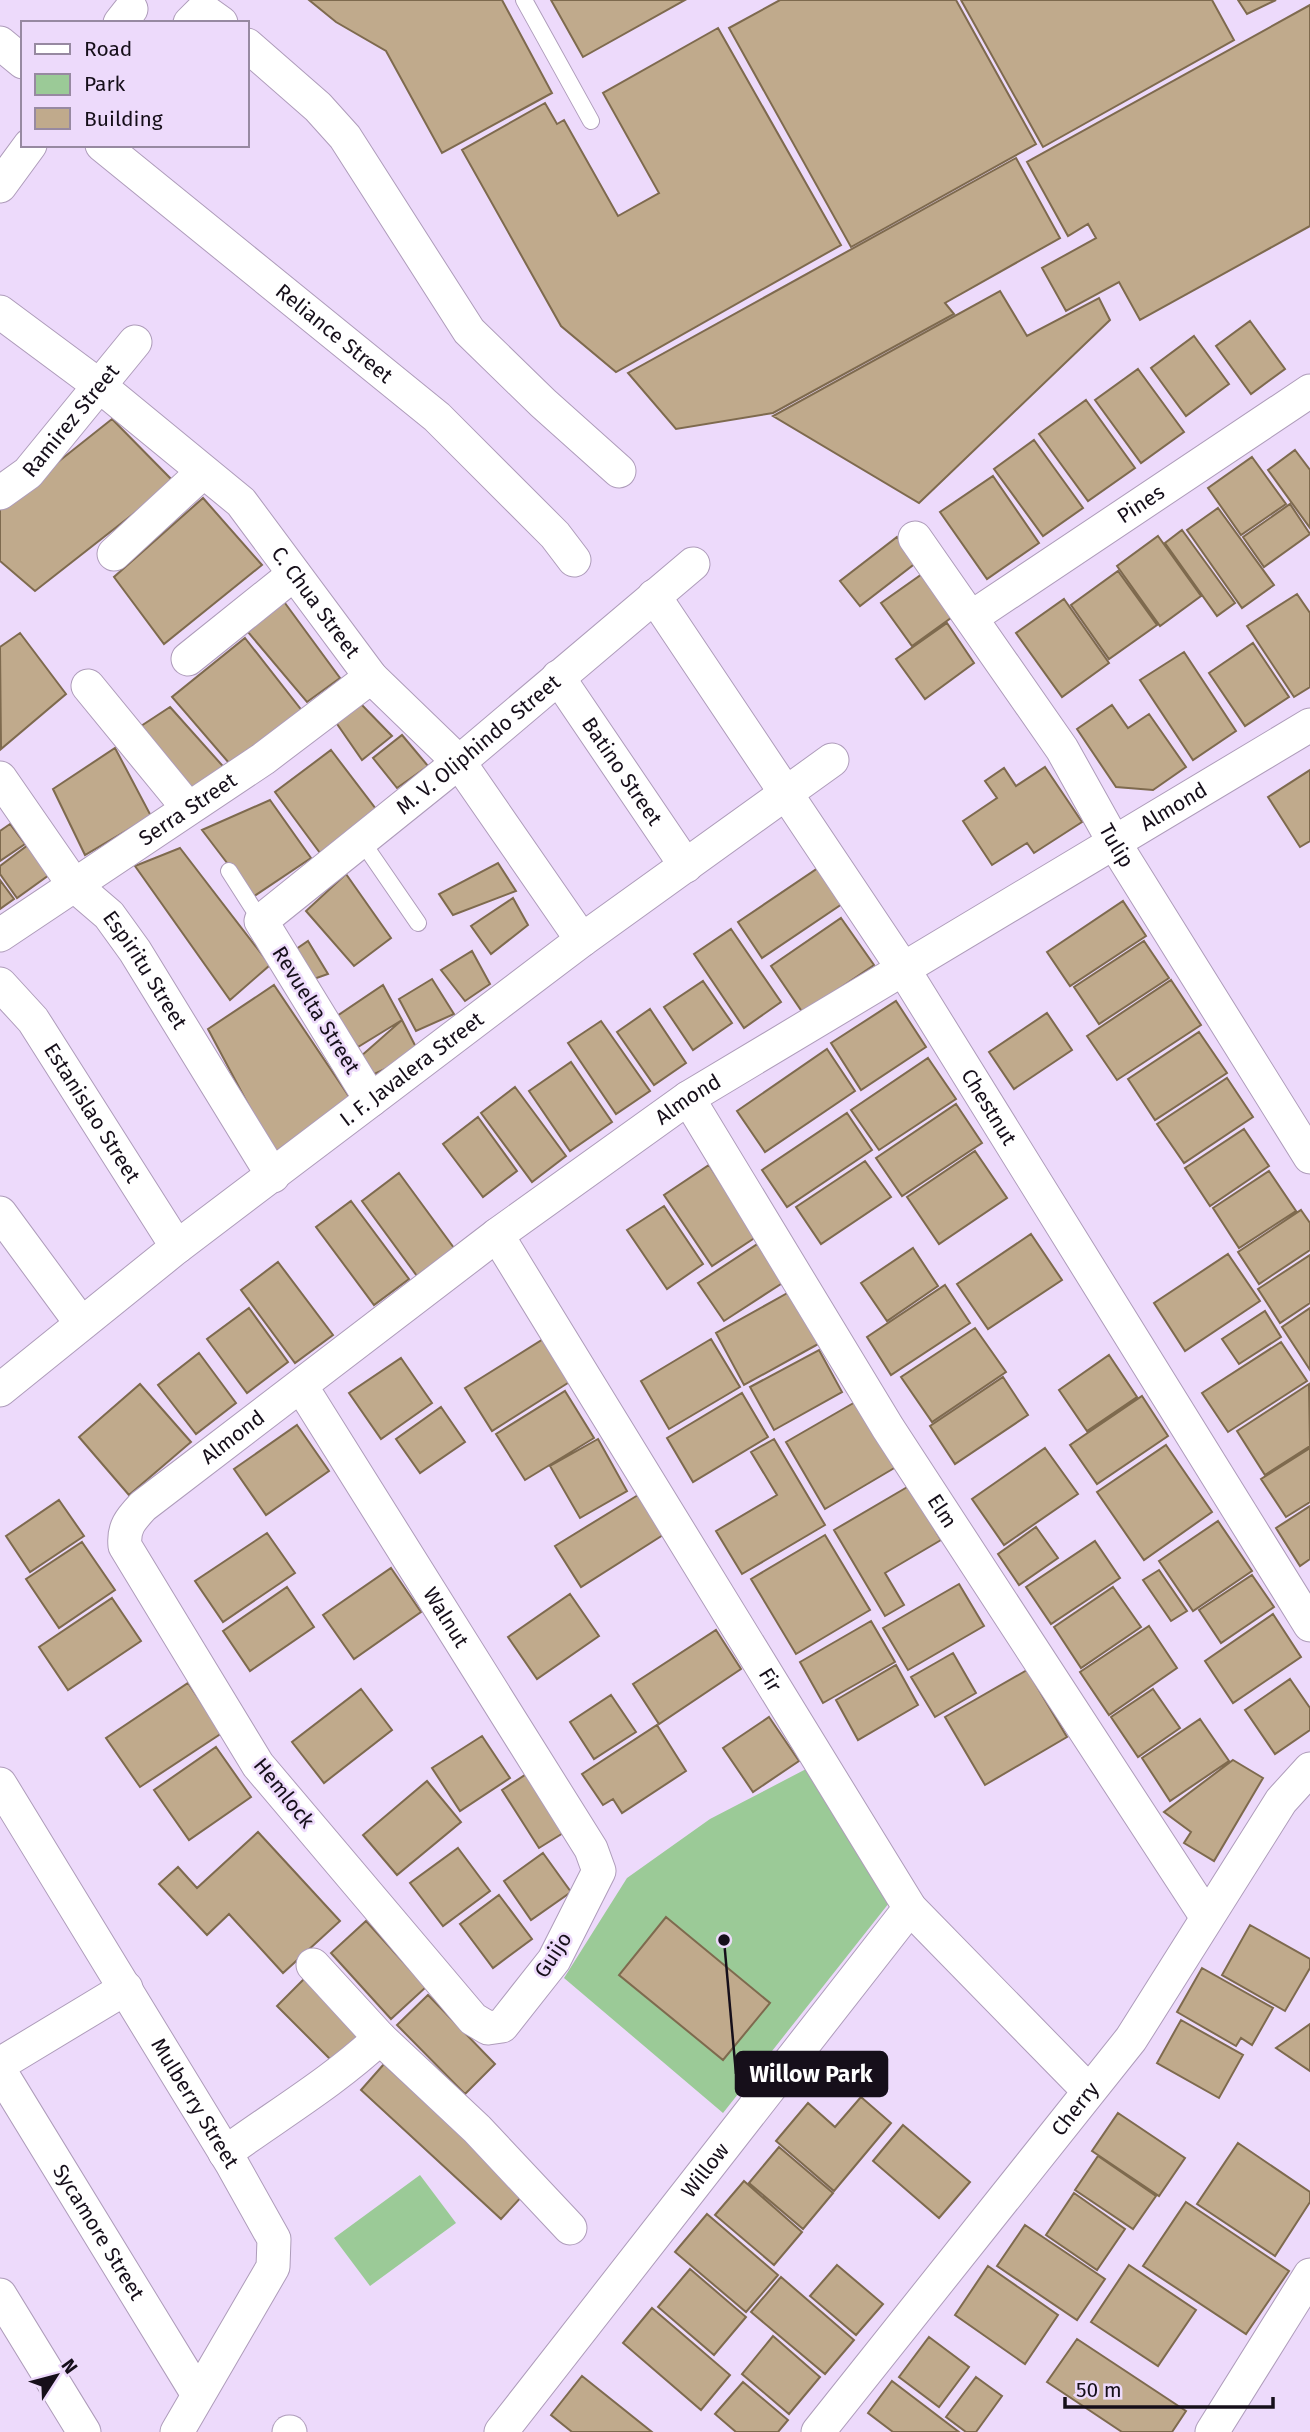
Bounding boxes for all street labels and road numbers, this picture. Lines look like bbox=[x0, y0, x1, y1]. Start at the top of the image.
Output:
street label: Reliance Street bbox=[270, 278, 398, 389]
street label: Ramirez Street bbox=[17, 358, 125, 482]
street label: Pines bbox=[1112, 479, 1170, 529]
street label: C. Chua Street bbox=[266, 541, 366, 664]
street label: M. V. Oliphindo Street bbox=[391, 669, 566, 820]
street label: Batino Street bbox=[576, 712, 668, 831]
street label: Serra Street bbox=[134, 767, 242, 851]
street label: Almond bbox=[1136, 777, 1212, 837]
street label: Tulip bbox=[1093, 819, 1140, 873]
street label: Espiritu Street bbox=[97, 906, 193, 1034]
street label: Revuelta Street bbox=[266, 941, 366, 1079]
street label: I. F. Javalera Street bbox=[335, 1006, 489, 1132]
street label: Estanislao Street bbox=[38, 1038, 146, 1188]
street label: Chestnut bbox=[955, 1064, 1022, 1150]
street label: Almond bbox=[650, 1068, 726, 1130]
street label: Almond bbox=[196, 1405, 270, 1470]
street label: Elm bbox=[922, 1489, 963, 1533]
street label: Walnut bbox=[417, 1582, 475, 1653]
street label: Fir bbox=[753, 1663, 787, 1697]
street label: Hemlock bbox=[248, 1753, 320, 1834]
street label: Guijo bbox=[529, 1927, 577, 1983]
street label: Mulberry Street bbox=[145, 2033, 245, 2173]
street label: Cherry bbox=[1046, 2076, 1105, 2141]
street label: Willow bbox=[676, 2138, 735, 2203]
street label: Sycamore Street bbox=[47, 2160, 150, 2305]

